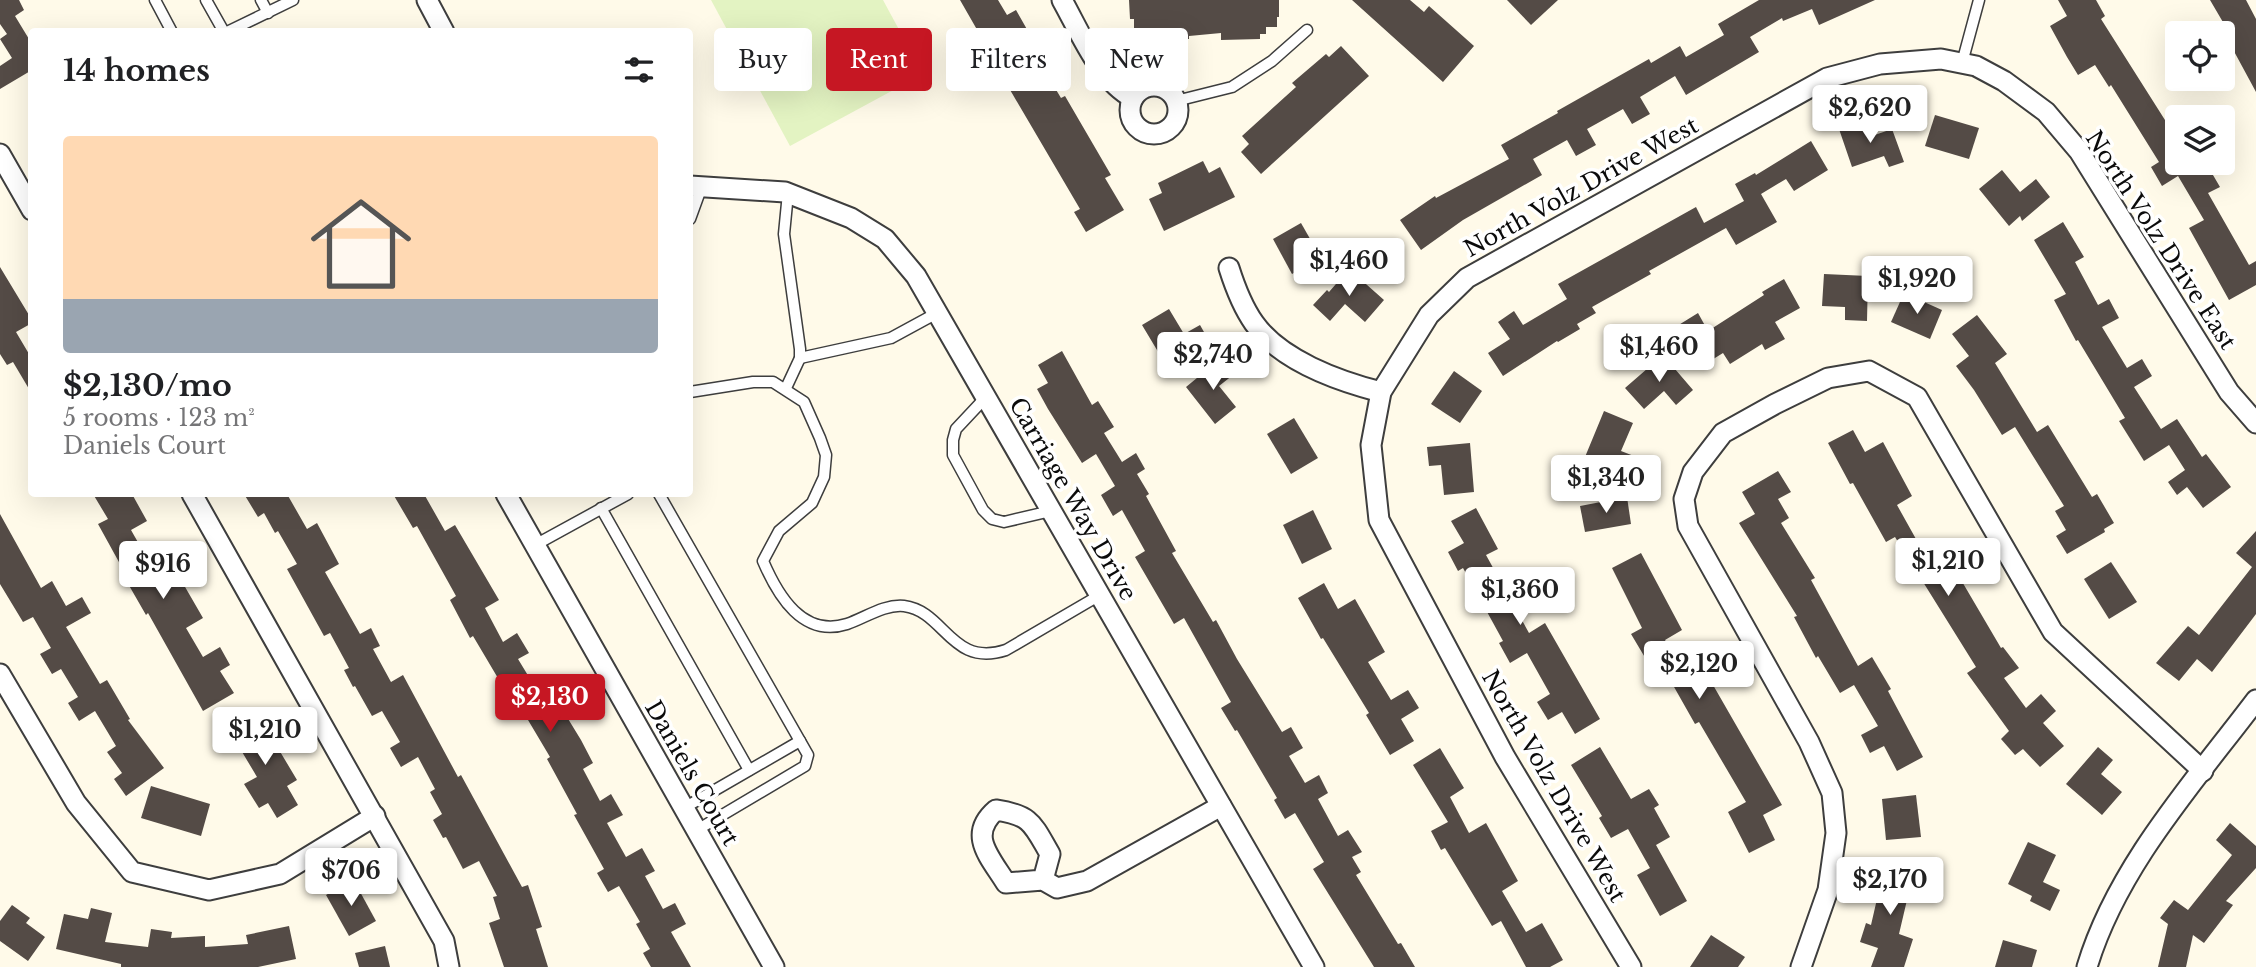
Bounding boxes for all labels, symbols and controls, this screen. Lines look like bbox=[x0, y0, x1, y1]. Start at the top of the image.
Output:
map controls bbox=[2165, 21, 2235, 175]
button: locate bbox=[2165, 21, 2235, 91]
chip: Buy bbox=[714, 28, 812, 91]
chip: Rent bbox=[826, 28, 932, 91]
chip: Filters bbox=[946, 28, 1071, 91]
chip: New bbox=[1085, 28, 1188, 91]
icon: filters bbox=[620, 51, 658, 89]
text: 14 homes bbox=[63, 52, 210, 89]
pin: $2,620 bbox=[1813, 86, 1927, 145]
text: $2,620 bbox=[1828, 94, 1912, 122]
button: layers bbox=[2165, 105, 2235, 175]
street label: North Volz Drive West bbox=[1459, 111, 1703, 263]
street label: North Volz Drive East bbox=[2080, 125, 2242, 355]
icon: home bbox=[298, 181, 424, 307]
pin: $1,460 bbox=[1292, 238, 1406, 298]
text: $1,460 bbox=[1309, 247, 1389, 275]
pin: $1,920 bbox=[1860, 256, 1974, 316]
text: $1,920 bbox=[1878, 265, 1956, 293]
pin: $1,460 bbox=[1602, 324, 1716, 384]
pin: $2,740 bbox=[1156, 332, 1270, 392]
text: $1,460 bbox=[1619, 333, 1699, 361]
text: $2,740 bbox=[1173, 341, 1253, 369]
text: $2,130/mo bbox=[63, 367, 232, 404]
street label: Carriage Way Drive bbox=[1003, 392, 1143, 606]
text: 5 rooms · 123 m² bbox=[63, 404, 255, 432]
text: Daniels Court bbox=[63, 432, 226, 460]
pin: $1,340 bbox=[1549, 456, 1663, 515]
text: $1,340 bbox=[1567, 464, 1645, 492]
pin: $1,210 bbox=[1891, 538, 2005, 598]
pin: $916 bbox=[122, 542, 204, 601]
text: $1,210 bbox=[1911, 547, 1985, 575]
text: $916 bbox=[135, 550, 191, 578]
pin: $1,360 bbox=[1463, 568, 1577, 627]
text: $1,360 bbox=[1481, 576, 1559, 604]
pin: $2,120 bbox=[1642, 642, 1756, 701]
text: $2,120 bbox=[1660, 650, 1738, 678]
street label: North Volz Drive West bbox=[1476, 665, 1632, 907]
pin: $2,130 bbox=[493, 674, 607, 734]
text: $2,130 bbox=[511, 683, 589, 711]
street label: Daniels Court bbox=[639, 695, 745, 851]
pin: $1,210 bbox=[208, 708, 322, 767]
text: $1,210 bbox=[228, 716, 302, 744]
pin: $706 bbox=[310, 848, 392, 908]
text: $706 bbox=[321, 857, 381, 885]
pin: $2,170 bbox=[1833, 858, 1947, 917]
text: $2,170 bbox=[1852, 866, 1928, 894]

